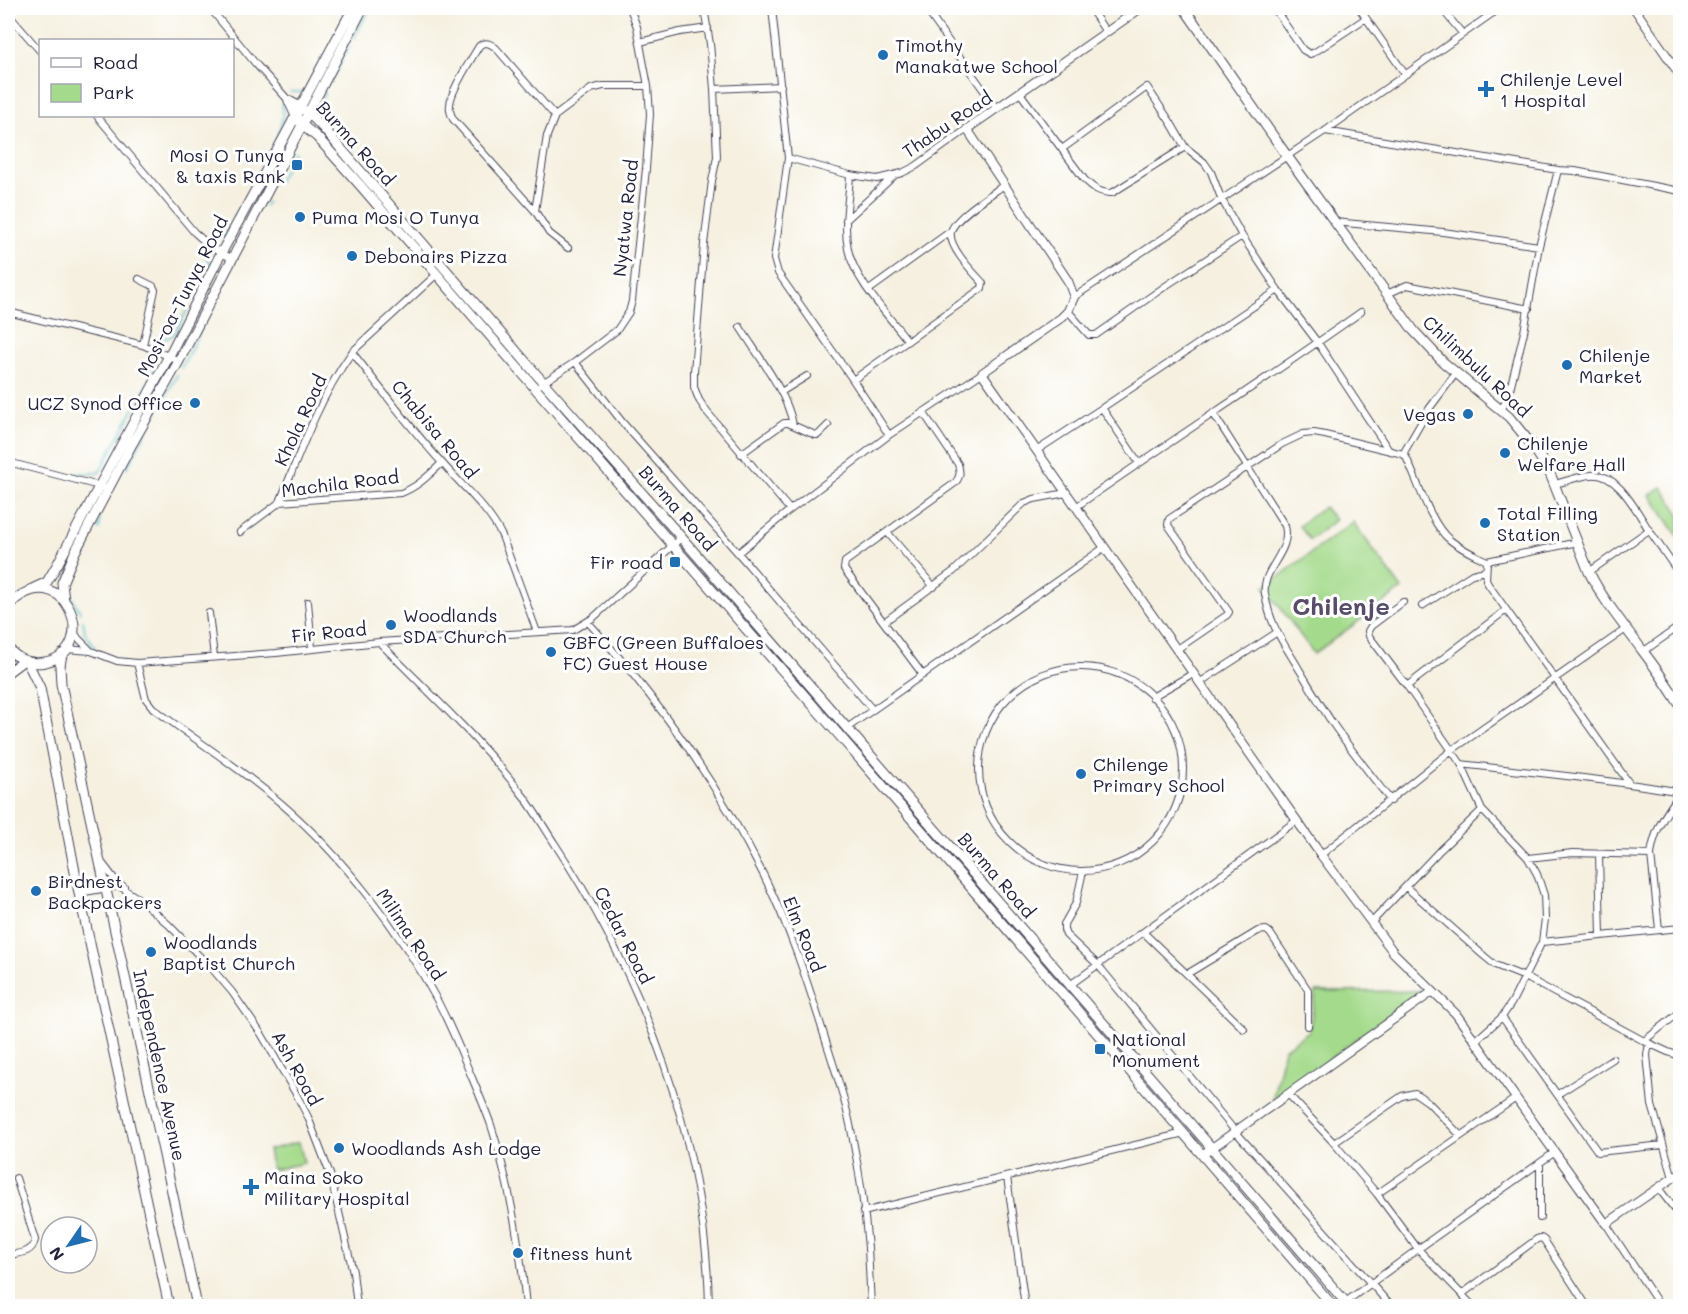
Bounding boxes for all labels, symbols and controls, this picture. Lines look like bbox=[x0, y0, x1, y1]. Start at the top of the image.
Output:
place label: Timothy Manakatwe School bbox=[895, 33, 1058, 78]
legend bbox=[39, 39, 234, 117]
marker: Timothy Manakatwe School bbox=[876, 48, 890, 62]
text: Road bbox=[93, 50, 138, 74]
place label: Chilenje Level 1 Hospital bbox=[1500, 67, 1623, 112]
text: Park bbox=[93, 80, 134, 104]
marker: Chilenje Level 1 Hospital bbox=[1477, 80, 1495, 98]
street label: Thabu Road bbox=[897, 85, 997, 163]
street label: Burma Road bbox=[312, 96, 400, 190]
place label: Mosi O Tunya & taxis Rank bbox=[169, 143, 285, 188]
marker: Mosi O Tunya & taxis Rank bbox=[290, 158, 304, 172]
street label: Nyatwa Road bbox=[607, 158, 643, 278]
place label: Puma Mosi O Tunya bbox=[312, 205, 480, 229]
marker: Puma Mosi O Tunya bbox=[293, 210, 307, 224]
street label: Mosi-oa-Tunya Road bbox=[131, 212, 233, 380]
place label: Debonairs Pizza bbox=[364, 244, 508, 268]
marker: Debonairs Pizza bbox=[345, 249, 359, 263]
street label: Chilimbulu Road bbox=[1418, 310, 1536, 422]
place label: Chilenje Market bbox=[1579, 343, 1650, 388]
marker: Chilenje Market bbox=[1560, 358, 1574, 372]
street label: Khola Road bbox=[268, 370, 332, 470]
street label: Chabisa Road bbox=[387, 375, 483, 483]
place label: UCZ Synod Office bbox=[27, 391, 183, 415]
marker: UCZ Synod Office bbox=[188, 396, 202, 410]
place label: Vegas bbox=[1403, 402, 1456, 426]
marker: Vegas bbox=[1461, 407, 1475, 421]
place label: Chilenje Welfare Hall bbox=[1517, 431, 1626, 476]
marker: Chilenje Welfare Hall bbox=[1498, 446, 1512, 460]
street label: Burma Road bbox=[634, 460, 722, 556]
street label: Machila Road bbox=[280, 464, 400, 502]
place label: Total Filling Station bbox=[1497, 501, 1598, 546]
marker: Total Filling Station bbox=[1478, 516, 1492, 530]
place label: Fir road bbox=[590, 550, 663, 574]
marker: Fir road bbox=[668, 555, 682, 569]
district label: Chilenje bbox=[1292, 590, 1390, 621]
place label: Woodlands SDA Church bbox=[403, 603, 506, 648]
street label: Fir Road bbox=[290, 616, 368, 648]
marker: Woodlands SDA Church bbox=[384, 618, 398, 632]
place label: GBFC (Green Buffaloes FC) Guest House bbox=[563, 630, 764, 675]
marker: GBFC (Green Buffaloes FC) Guest House bbox=[544, 645, 558, 659]
place label: Chilenge Primary School bbox=[1093, 752, 1225, 797]
marker: Chilenge Primary School bbox=[1074, 767, 1088, 781]
street label: Burma Road bbox=[953, 827, 1041, 923]
place label: Birdnest Backpackers bbox=[48, 869, 162, 914]
street label: Cedar Road bbox=[589, 882, 659, 988]
street label: Milima Road bbox=[371, 883, 451, 985]
marker: Birdnest Backpackers bbox=[29, 884, 43, 898]
street label: Elm Road bbox=[778, 893, 830, 975]
place label: Woodlands Baptist Church bbox=[163, 930, 295, 975]
marker: Woodlands Baptist Church bbox=[144, 945, 158, 959]
street label: Independence Avenue bbox=[128, 967, 192, 1163]
street label: Ash Road bbox=[267, 1026, 327, 1110]
place label: National Monument bbox=[1112, 1027, 1200, 1072]
marker: National Monument bbox=[1093, 1042, 1107, 1056]
place label: Woodlands Ash Lodge bbox=[351, 1136, 541, 1160]
marker: Woodlands Ash Lodge bbox=[332, 1141, 346, 1155]
place label: Maina Soko Military Hospital bbox=[264, 1165, 410, 1210]
marker: Maina Soko Military Hospital bbox=[242, 1178, 260, 1196]
north arrow bbox=[39, 1215, 99, 1275]
place label: fitness hunt bbox=[530, 1241, 633, 1265]
text: N bbox=[44, 1243, 68, 1265]
marker: fitness hunt bbox=[511, 1246, 525, 1260]

